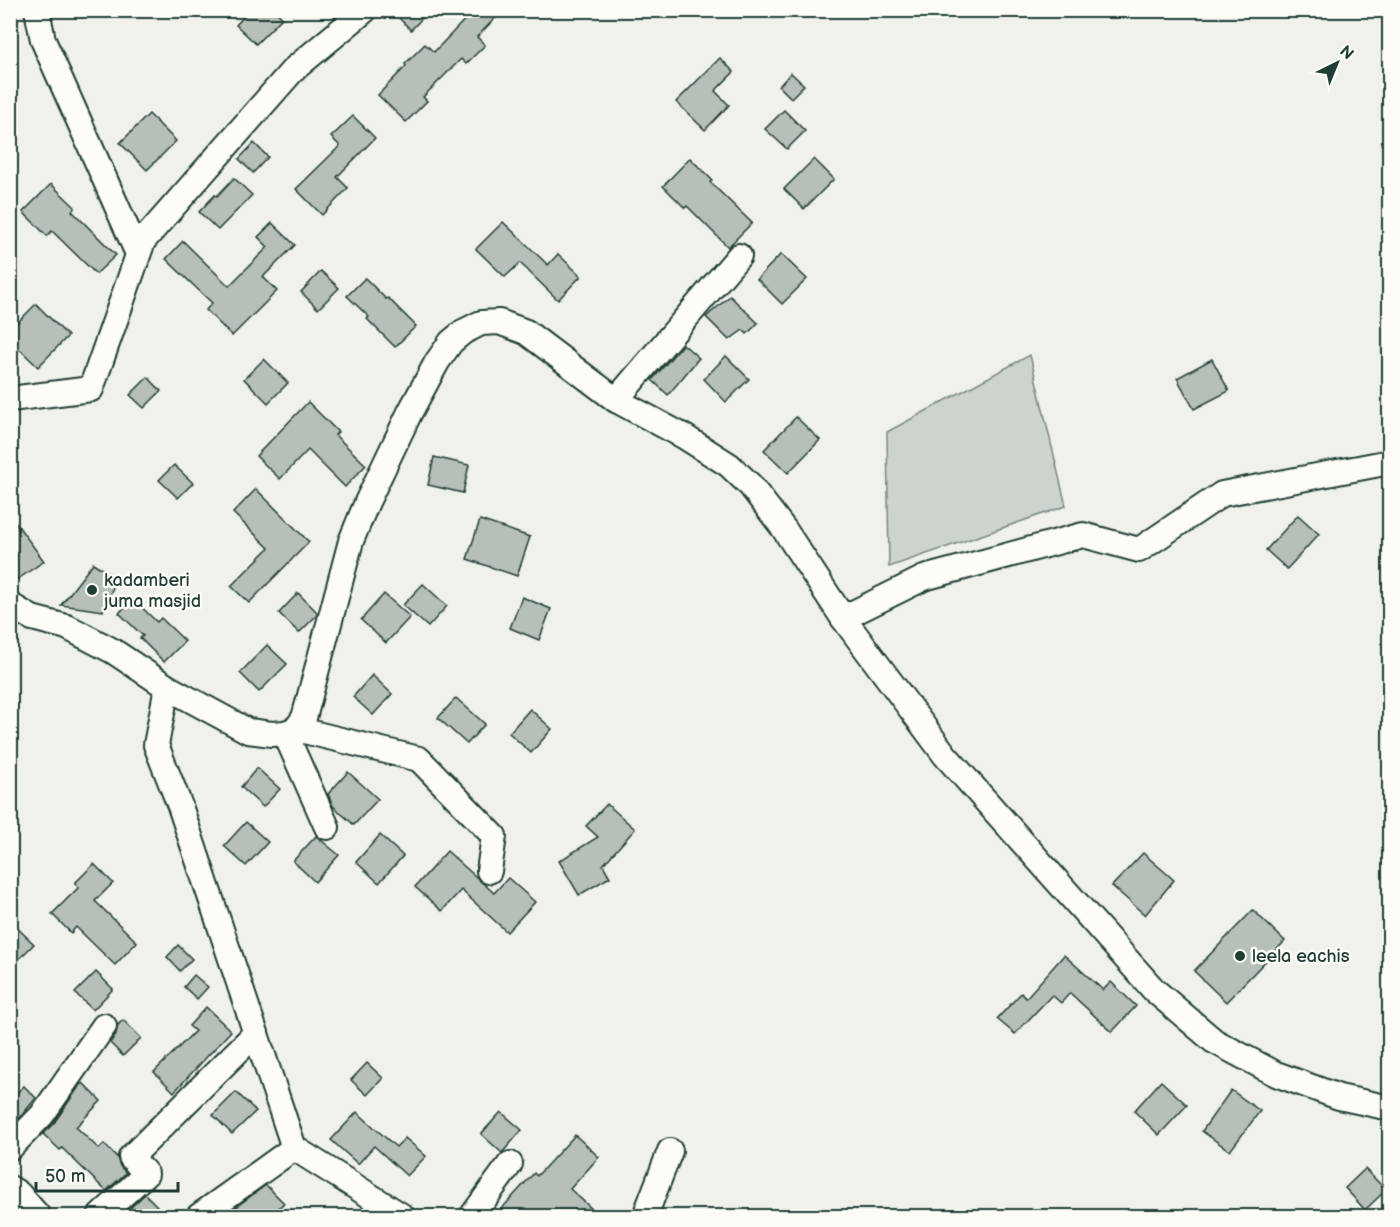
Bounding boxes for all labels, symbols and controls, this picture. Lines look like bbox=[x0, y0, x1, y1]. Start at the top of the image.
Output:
north arrow bbox=[1307, 33, 1367, 93]
text: N bbox=[1335, 42, 1357, 64]
place label: kadamberi juma masjid bbox=[103, 570, 201, 612]
marker: kadamberi juma masjid bbox=[85, 583, 99, 597]
place label: leela eachis bbox=[1252, 946, 1350, 967]
marker: leela eachis bbox=[1233, 949, 1247, 963]
scale bar bbox=[36, 1155, 178, 1193]
text: 50 m bbox=[45, 1166, 86, 1187]

